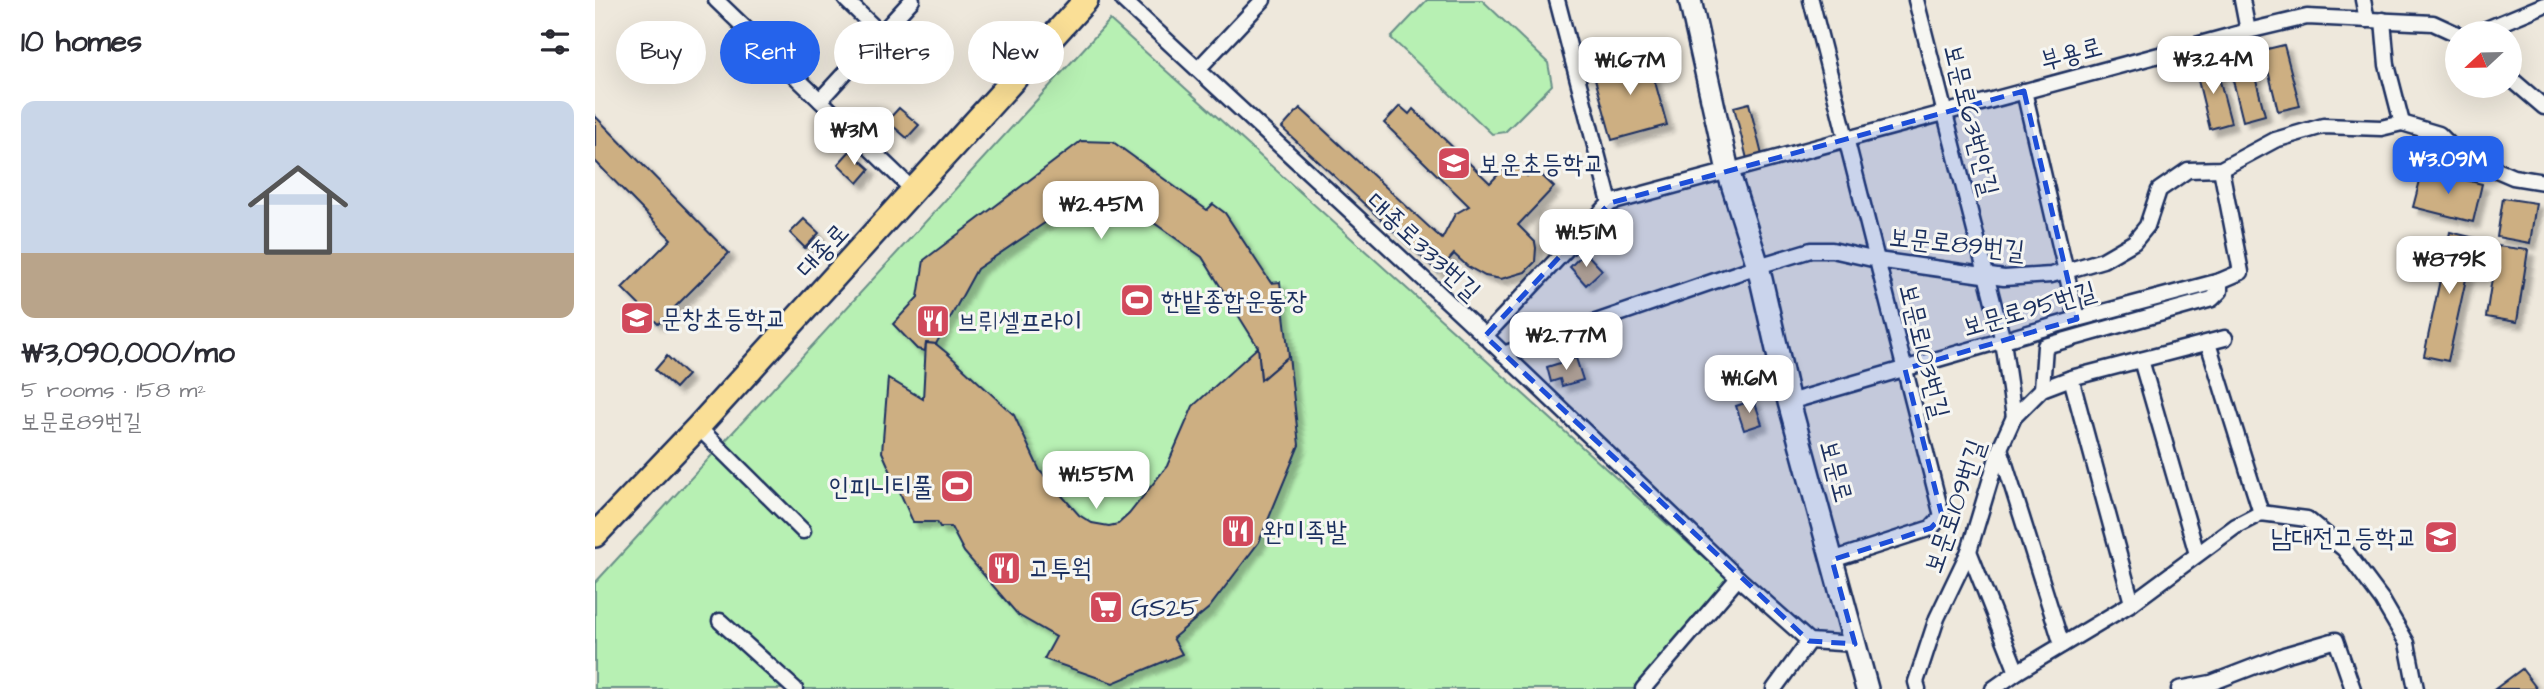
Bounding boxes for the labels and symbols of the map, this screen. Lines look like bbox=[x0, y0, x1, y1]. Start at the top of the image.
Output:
north arrow bbox=[2445, 21, 2522, 98]
street label: 부용로 bbox=[2036, 28, 2106, 79]
pin: ₩3.24M bbox=[2156, 36, 2270, 96]
pin: ₩1.67M bbox=[1573, 38, 1687, 97]
street label: 보문로63번안길 bbox=[1935, 41, 2007, 200]
pin: ₩3M bbox=[820, 108, 888, 167]
pin: ₩3.09M bbox=[2391, 136, 2505, 196]
school or university icon: 보운초등학교 bbox=[1435, 144, 1473, 182]
place label: 보운초등학교 bbox=[1479, 146, 1605, 182]
pin: ₩2.45M bbox=[1044, 182, 1158, 241]
street label: 대종로333번길 bbox=[1358, 184, 1488, 309]
pin: ₩1.51M bbox=[1529, 210, 1643, 269]
street label: 대종로 bbox=[788, 215, 857, 286]
street label: 보문로89번길 bbox=[1887, 219, 2027, 269]
pin: ₩879K bbox=[2400, 236, 2498, 296]
street label: 보문로95번길 bbox=[1958, 273, 2101, 345]
street label: 보문로103번길 bbox=[1890, 280, 1958, 422]
sports icon: 한밭종합운동장 bbox=[1118, 281, 1156, 319]
place label: 한밭종합운동장 bbox=[1161, 283, 1308, 319]
school or university icon: 문창초등학교 bbox=[618, 299, 656, 337]
place label: 문창초등학교 bbox=[661, 301, 787, 337]
restaurant icon: 브뤼셀프라이 bbox=[914, 302, 952, 340]
place label: 브뤼셀프라이 bbox=[957, 304, 1083, 340]
pin: ₩2.77M bbox=[1509, 312, 1623, 372]
pin: ₩1.6M bbox=[1700, 356, 1798, 415]
street label: 보문로109번길 bbox=[1915, 435, 1995, 578]
street label: 보문로 bbox=[1811, 436, 1862, 506]
pin: ₩1.55M bbox=[1039, 452, 1153, 511]
sports icon: 인피니티풀 bbox=[938, 467, 976, 505]
place label: 인피니티풀 bbox=[828, 469, 933, 505]
restaurant icon: 완미족발 bbox=[1219, 512, 1257, 550]
place label: 완미족발 bbox=[1263, 514, 1347, 550]
school or university icon: 남대전고등학교 bbox=[2422, 518, 2460, 556]
place label: 남대전고등학교 bbox=[2271, 520, 2417, 556]
restaurant icon: 고투웍 bbox=[985, 549, 1023, 587]
place label: 고투웍 bbox=[1029, 551, 1092, 587]
supermarket icon: GS25 bbox=[1087, 588, 1125, 626]
place label: GS25 bbox=[1131, 590, 1199, 626]

